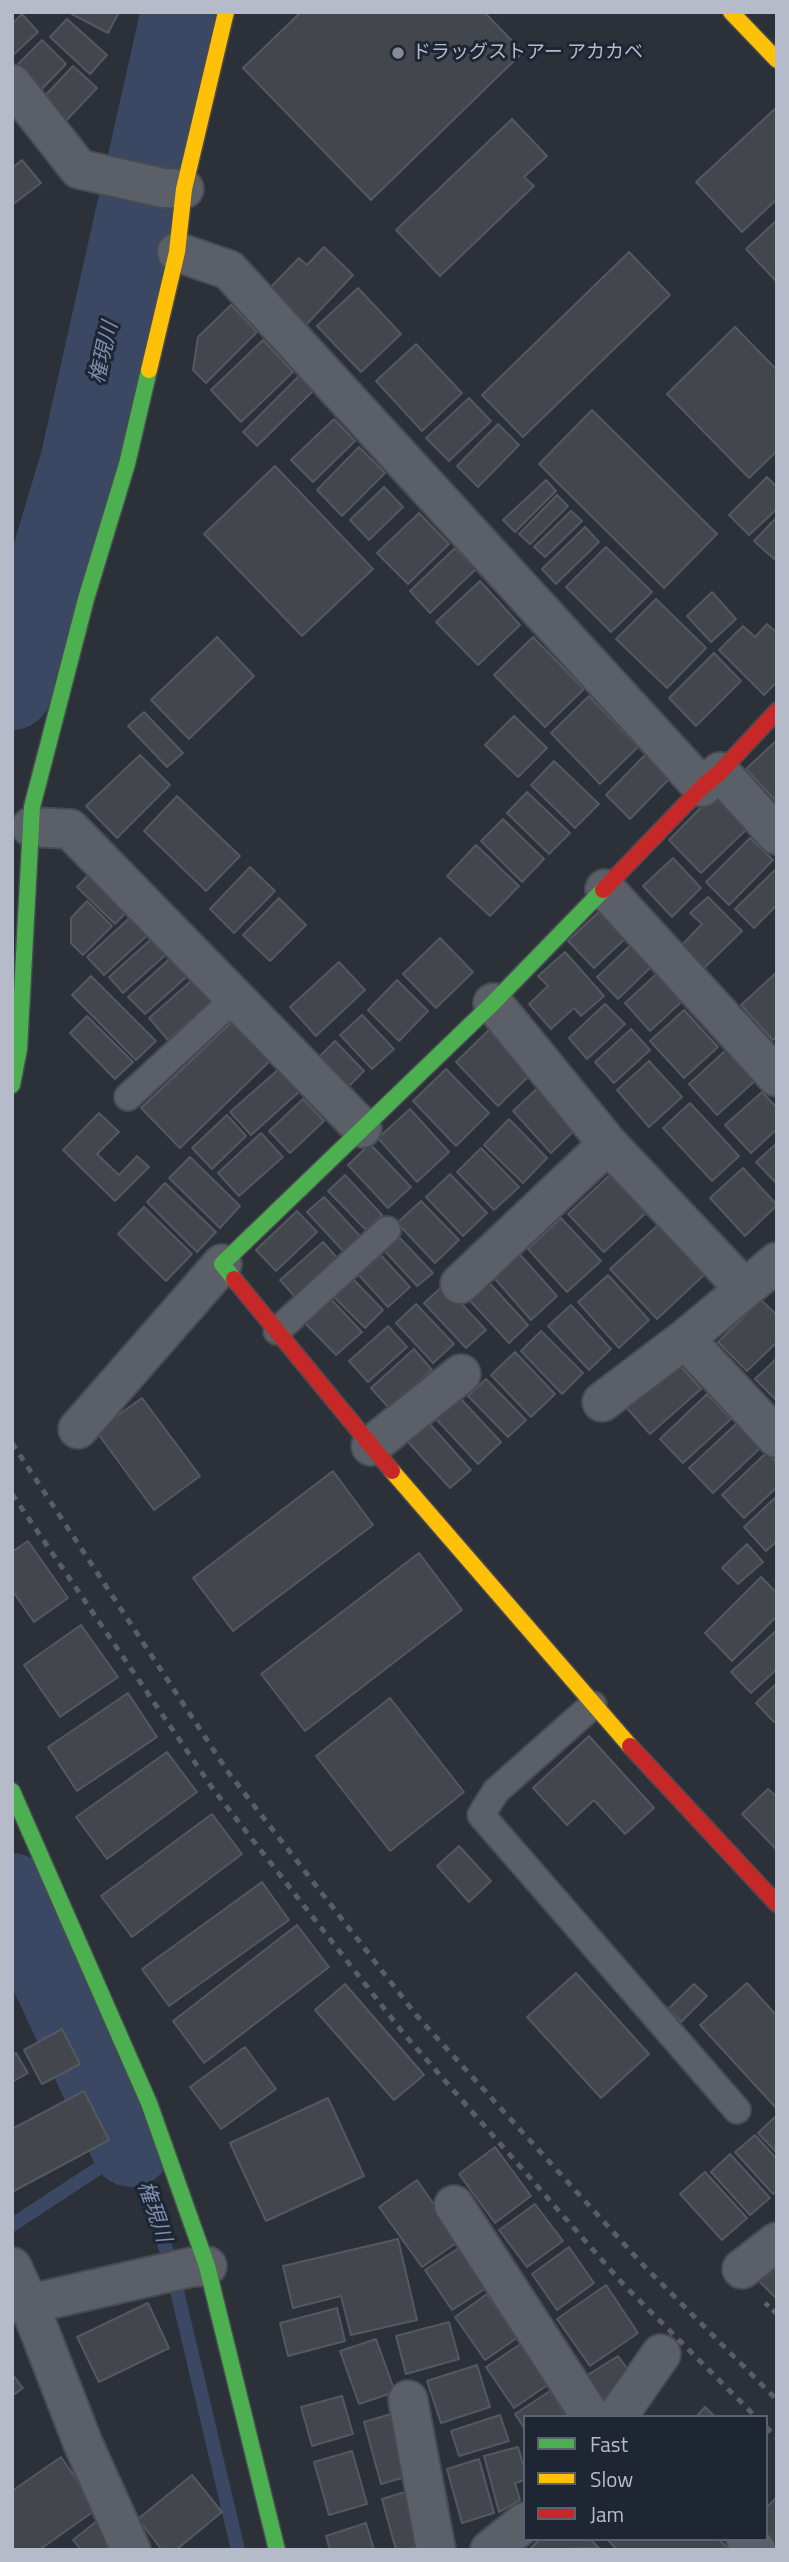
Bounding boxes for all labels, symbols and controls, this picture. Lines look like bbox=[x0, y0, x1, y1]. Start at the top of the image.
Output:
place label: ドラッグストアー アカカベ bbox=[412, 42, 643, 64]
marker: ドラッグストアー アカカベ bbox=[390, 45, 406, 61]
water label: 権現川 bbox=[86, 319, 124, 387]
water label: 権現川 bbox=[131, 2178, 175, 2246]
legend bbox=[523, 2415, 768, 2541]
text: Fast bbox=[590, 2428, 628, 2460]
text: Slow bbox=[590, 2463, 633, 2495]
text: Jam bbox=[590, 2498, 624, 2530]

